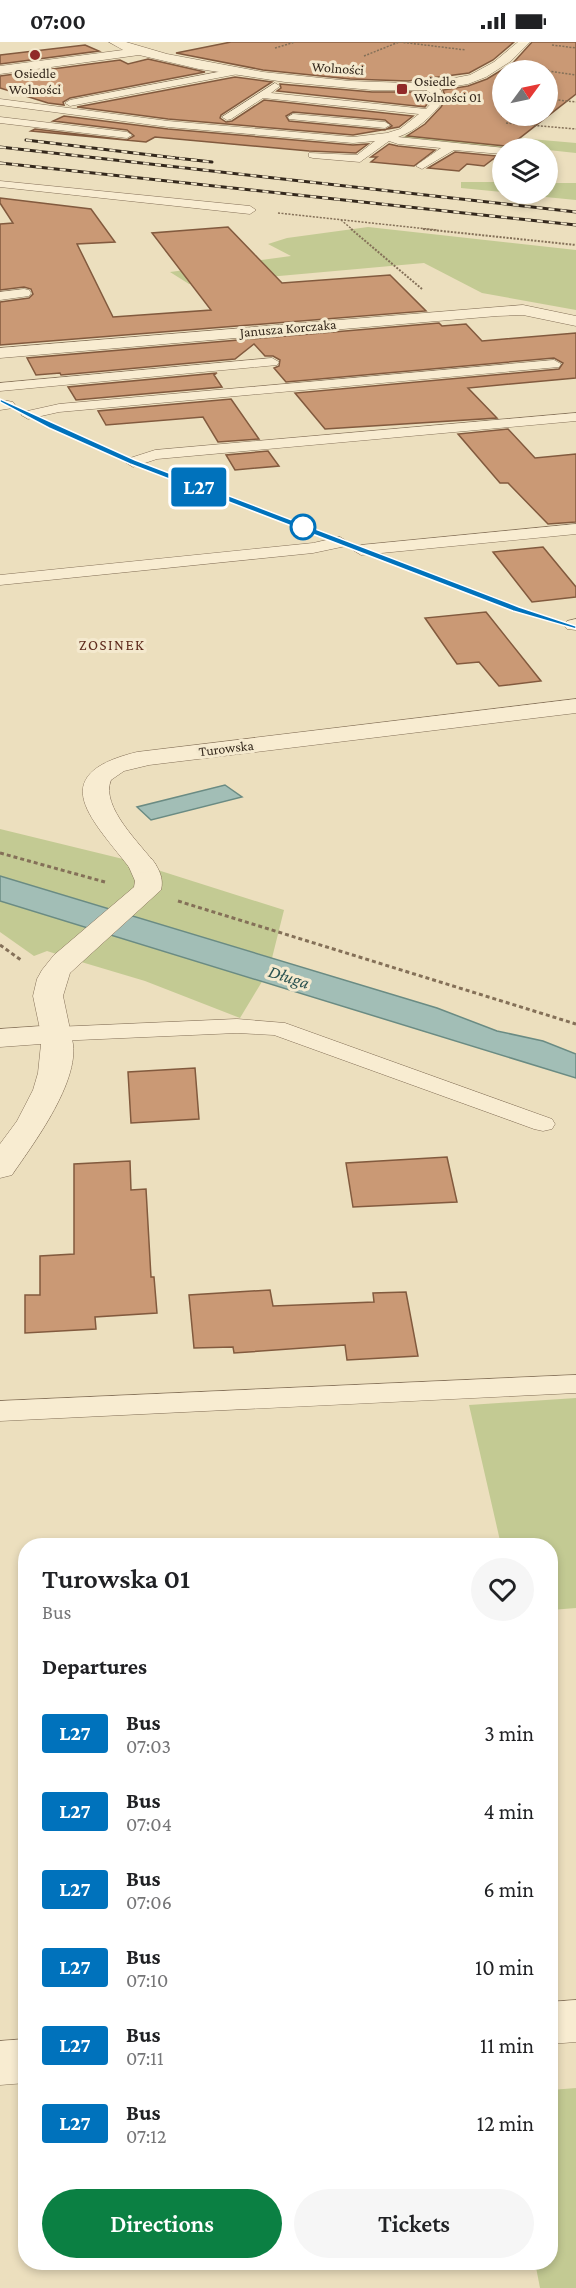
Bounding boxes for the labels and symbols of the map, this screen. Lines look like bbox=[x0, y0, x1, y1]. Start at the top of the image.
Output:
marker: Osiedle Wolności bbox=[28, 48, 42, 62]
street label: Wolności bbox=[311, 58, 365, 78]
north arrow bbox=[492, 60, 558, 126]
place label: Osiedle Wolności bbox=[9, 65, 61, 97]
place label: Osiedle Wolności 01 bbox=[414, 73, 482, 105]
marker: Osiedle Wolności 01 bbox=[395, 82, 409, 96]
street label: Janusza Korczaka bbox=[237, 316, 337, 340]
line badge: L27 bbox=[164, 468, 234, 506]
unlabelled marker bbox=[290, 514, 316, 540]
district label: ZOSINEK bbox=[79, 637, 145, 653]
street label: Turowska bbox=[198, 737, 255, 759]
water label: Długa bbox=[266, 961, 312, 993]

